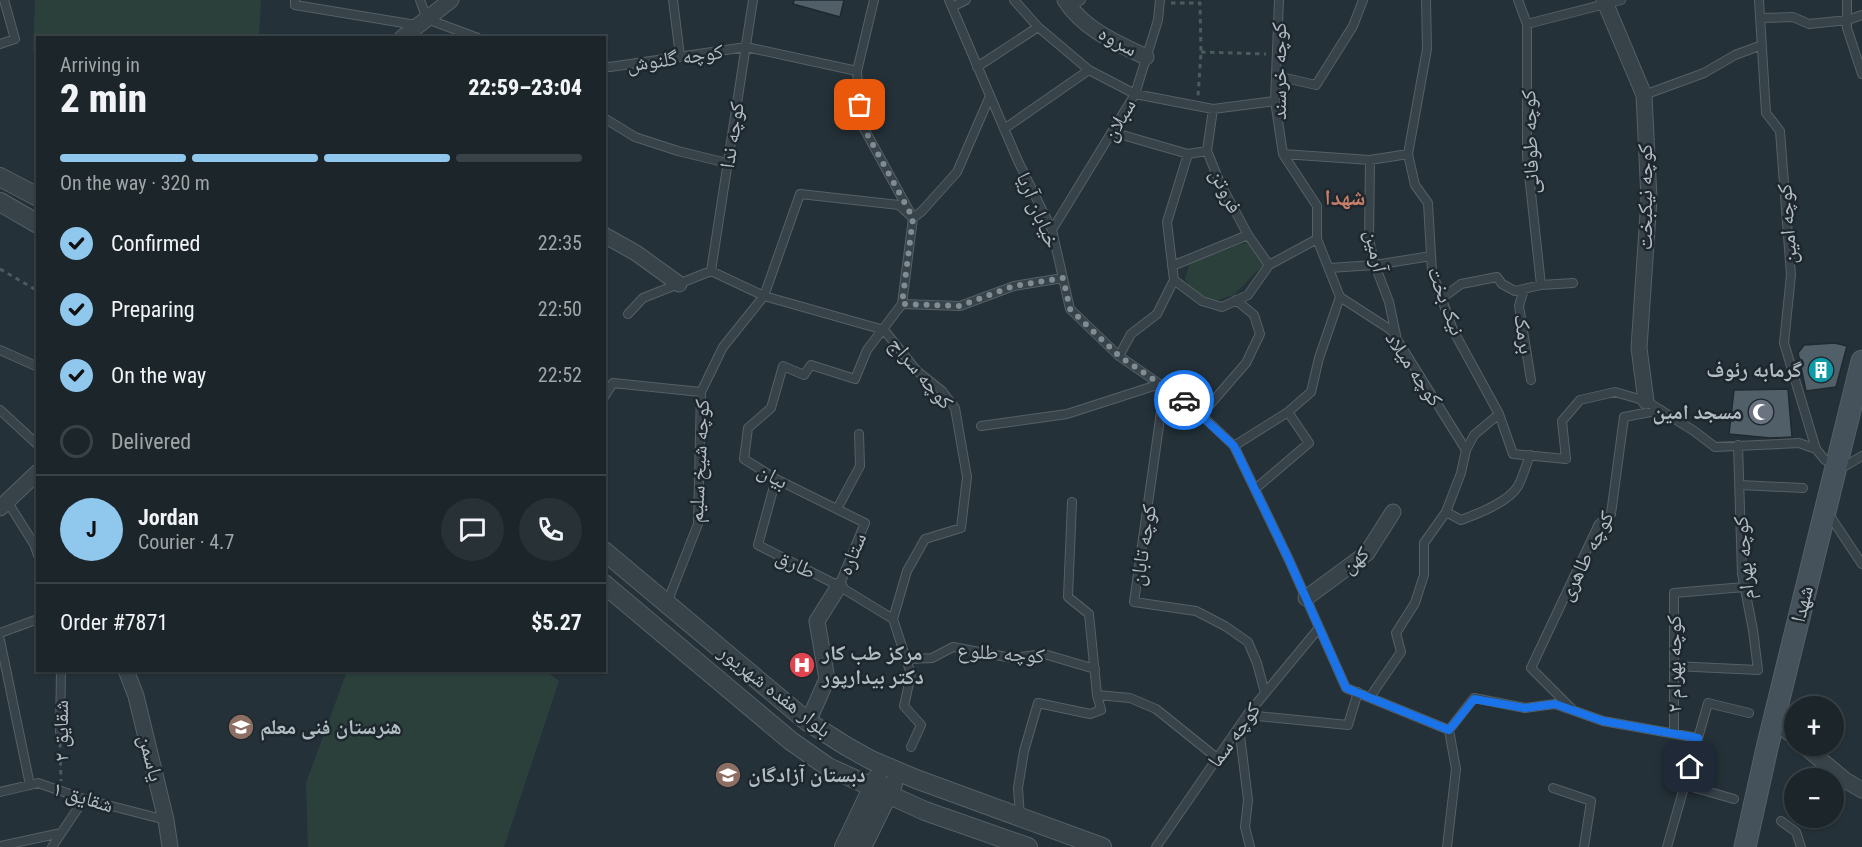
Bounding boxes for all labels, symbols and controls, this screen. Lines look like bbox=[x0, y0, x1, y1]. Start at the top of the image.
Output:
street label: سروه bbox=[1094, 21, 1142, 61]
street label: کوچه خرسند bbox=[1267, 22, 1291, 120]
street label: کوچه گلنوش bbox=[625, 39, 725, 78]
text: Arriving in bbox=[60, 53, 140, 77]
text: 22:59–23:04 bbox=[468, 75, 582, 100]
text: 2 min bbox=[60, 76, 147, 122]
pin bbox=[834, 79, 885, 130]
icon: bag bbox=[843, 88, 876, 121]
street label: کوچه طوفانی bbox=[1516, 89, 1545, 195]
street label: سبلان bbox=[1097, 94, 1141, 146]
street label: کوچه ندا bbox=[715, 100, 749, 170]
street label: کوچه نیکبخت bbox=[1633, 143, 1657, 250]
street label: فروتن bbox=[1204, 165, 1247, 218]
street label: خیابان آریا bbox=[1011, 168, 1065, 252]
text: On the way · 320 m bbox=[60, 171, 210, 195]
street label: کوچه امین bbox=[1772, 183, 1803, 265]
district label: شهدا bbox=[1324, 185, 1366, 210]
icon: check bbox=[60, 227, 93, 260]
street label: آرمین bbox=[1359, 228, 1392, 275]
text: Confirmed bbox=[111, 231, 200, 256]
text: 22:35 bbox=[538, 231, 582, 255]
street label: نیک بخت bbox=[1423, 263, 1469, 339]
icon: check bbox=[60, 293, 93, 326]
text: Preparing bbox=[111, 297, 195, 322]
text: 22:50 bbox=[538, 297, 582, 321]
street label: برمک bbox=[1509, 312, 1539, 356]
street label: کوچه میلاد bbox=[1380, 327, 1448, 411]
street label: کوچه سراج bbox=[883, 332, 958, 415]
building icon: گرمابه رئوف bbox=[1806, 355, 1836, 385]
place label: گرمابه رئوف bbox=[1706, 358, 1802, 382]
icon: check bbox=[60, 359, 93, 392]
text: On the way bbox=[111, 363, 206, 388]
text: 22:52 bbox=[538, 363, 582, 387]
courier bbox=[1154, 370, 1214, 430]
icon: car bbox=[1168, 384, 1201, 417]
mosque icon: مسجد امین bbox=[1746, 397, 1776, 427]
street label: کوچه شیخ سلیم bbox=[684, 398, 716, 524]
place label: مسجد امین bbox=[1653, 400, 1742, 425]
text: Delivered bbox=[111, 429, 191, 454]
street label: بیان bbox=[754, 458, 792, 494]
button: chat bbox=[441, 498, 504, 561]
button: phone bbox=[519, 498, 582, 561]
street label: کوچه تابان bbox=[1125, 502, 1161, 587]
text: Jordan bbox=[138, 505, 199, 530]
street label: کوچه طاهری bbox=[1553, 507, 1619, 605]
street label: کوچه بهرام bbox=[1728, 515, 1762, 601]
text: J bbox=[86, 517, 97, 542]
street label: ستاره bbox=[833, 529, 871, 579]
text: Courier · 4.7 bbox=[138, 530, 234, 554]
street label: کهن bbox=[1336, 541, 1375, 579]
street label: طارق bbox=[772, 544, 820, 585]
street label: شهدا bbox=[1786, 583, 1818, 625]
text: Order #7871 bbox=[60, 610, 168, 635]
text: $5.27 bbox=[531, 610, 582, 635]
street label: کوچه بهرام ۲ bbox=[1662, 615, 1688, 713]
street label: کوچه طلوع bbox=[956, 638, 1046, 669]
street label: بلوار هفده شهریور bbox=[713, 639, 836, 742]
place label: مرکز طب کار دکتر بیدارپور bbox=[821, 641, 924, 689]
hospital icon: مرکز طب کار دکتر بیدارپور bbox=[787, 650, 817, 680]
map controls bbox=[1784, 696, 1844, 828]
button: + bbox=[1784, 696, 1844, 756]
street label: کوچه سما bbox=[1203, 698, 1266, 772]
street label: شقایق ۲ bbox=[49, 700, 74, 762]
school or university icon: هنرستان فنی معلم bbox=[226, 712, 256, 742]
place label: هنرستان فنی معلم bbox=[260, 715, 402, 741]
street label: یاسمن bbox=[133, 732, 168, 784]
pin bbox=[1664, 741, 1715, 792]
icon: home bbox=[1673, 750, 1706, 783]
school or university icon: دبستان آزادگان bbox=[713, 760, 743, 790]
place label: دبستان آزادگان bbox=[748, 763, 866, 787]
button: − bbox=[1784, 768, 1844, 828]
street label: شقایق ۱ bbox=[49, 776, 116, 819]

